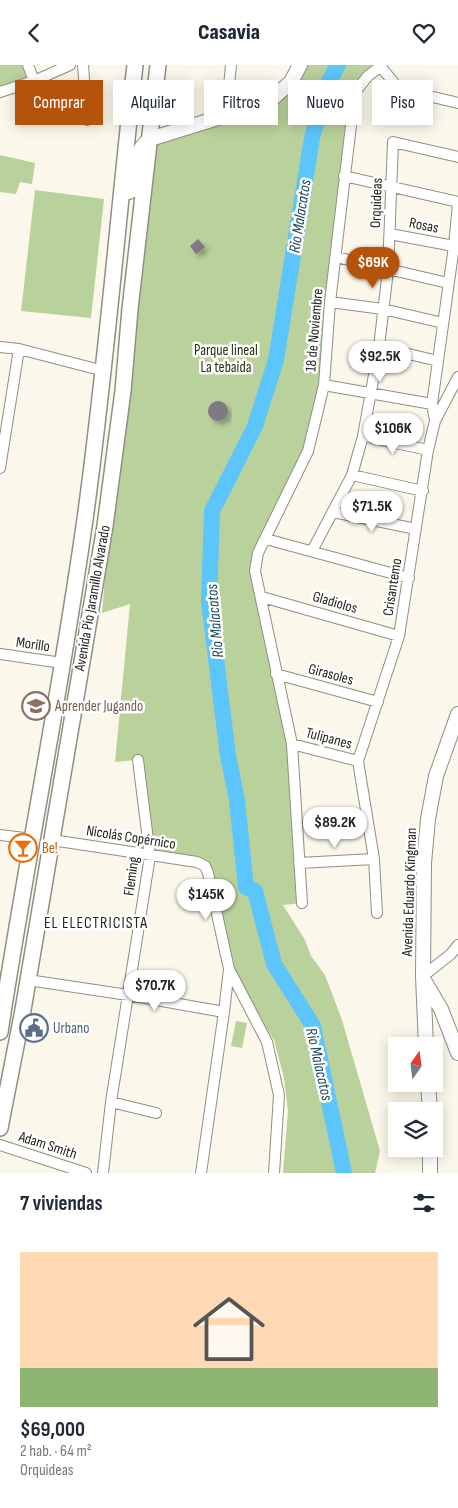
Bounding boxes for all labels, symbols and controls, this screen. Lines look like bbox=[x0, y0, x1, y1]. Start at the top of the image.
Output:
icon: back bbox=[20, 19, 48, 47]
text: Casavia bbox=[198, 19, 260, 46]
icon: heart bbox=[410, 19, 438, 47]
chip: Comprar bbox=[15, 80, 103, 125]
chip: Alquilar bbox=[113, 80, 194, 125]
chip: Filtros bbox=[204, 80, 278, 125]
chip: Nuevo bbox=[288, 80, 362, 125]
chip: Piso bbox=[372, 80, 433, 125]
water label: Rio Malacatos bbox=[285, 178, 316, 254]
street label: Orquideas bbox=[366, 178, 387, 228]
street label: Rosas bbox=[408, 213, 440, 238]
pin: $69K bbox=[343, 247, 403, 289]
text: $69K bbox=[357, 253, 389, 272]
street label: 18 de Noviembre bbox=[301, 288, 328, 372]
park label: Parque lineal La tebaida bbox=[194, 341, 258, 377]
pin: $92.5K bbox=[339, 341, 421, 383]
text: $92.5K bbox=[359, 347, 401, 366]
pin: $106K bbox=[358, 413, 428, 455]
text: $106K bbox=[374, 419, 412, 438]
pin: $71.5K bbox=[331, 491, 413, 533]
text: $71.5K bbox=[352, 497, 392, 516]
street label: Avenida Pío Jaramillo Alvarado bbox=[70, 524, 115, 673]
street label: Crisantemo bbox=[379, 557, 406, 617]
water label: Rio Malacatos bbox=[203, 583, 228, 659]
street label: Gladiolos bbox=[310, 587, 359, 618]
street label: Morillo bbox=[15, 633, 51, 656]
street label: Girasoles bbox=[306, 659, 356, 690]
school or university icon: Aprender Jugando bbox=[21, 691, 51, 721]
place label: Aprender Jugando bbox=[54, 697, 143, 716]
street label: Tulipanes bbox=[304, 723, 354, 754]
pin: $89.2K bbox=[294, 807, 376, 849]
text: $89.2K bbox=[314, 813, 356, 832]
street label: Nicolás Copérnico bbox=[85, 821, 177, 854]
street label: Avenida Eduardo Kingman bbox=[398, 827, 421, 958]
bar icon: Be! bbox=[8, 833, 38, 863]
place label: Be! bbox=[42, 839, 58, 858]
street label: Fleming bbox=[119, 855, 144, 897]
pin: $145K bbox=[171, 879, 241, 921]
text: $145K bbox=[188, 885, 224, 904]
district label: EL ELECTRICISTA bbox=[44, 914, 148, 933]
pin: $70.7K bbox=[114, 969, 196, 1012]
text: $70.7K bbox=[135, 976, 175, 995]
public building icon: Urbano bbox=[19, 1013, 49, 1043]
place label: Urbano bbox=[53, 1019, 89, 1038]
water label: Rio Malacatos bbox=[301, 1026, 336, 1103]
north arrow bbox=[388, 1037, 442, 1093]
map controls bbox=[388, 1037, 443, 1157]
button: layers bbox=[388, 1102, 443, 1157]
street label: Adam Smith bbox=[15, 1127, 79, 1164]
icon: filters bbox=[410, 1189, 438, 1217]
text: 7 viviendas bbox=[20, 1191, 103, 1216]
icon: home bbox=[184, 1284, 274, 1374]
text: $69,000 bbox=[20, 1417, 85, 1442]
text: 2 hab. · 64 m² bbox=[20, 1442, 92, 1461]
text: Orquideas bbox=[20, 1461, 74, 1480]

